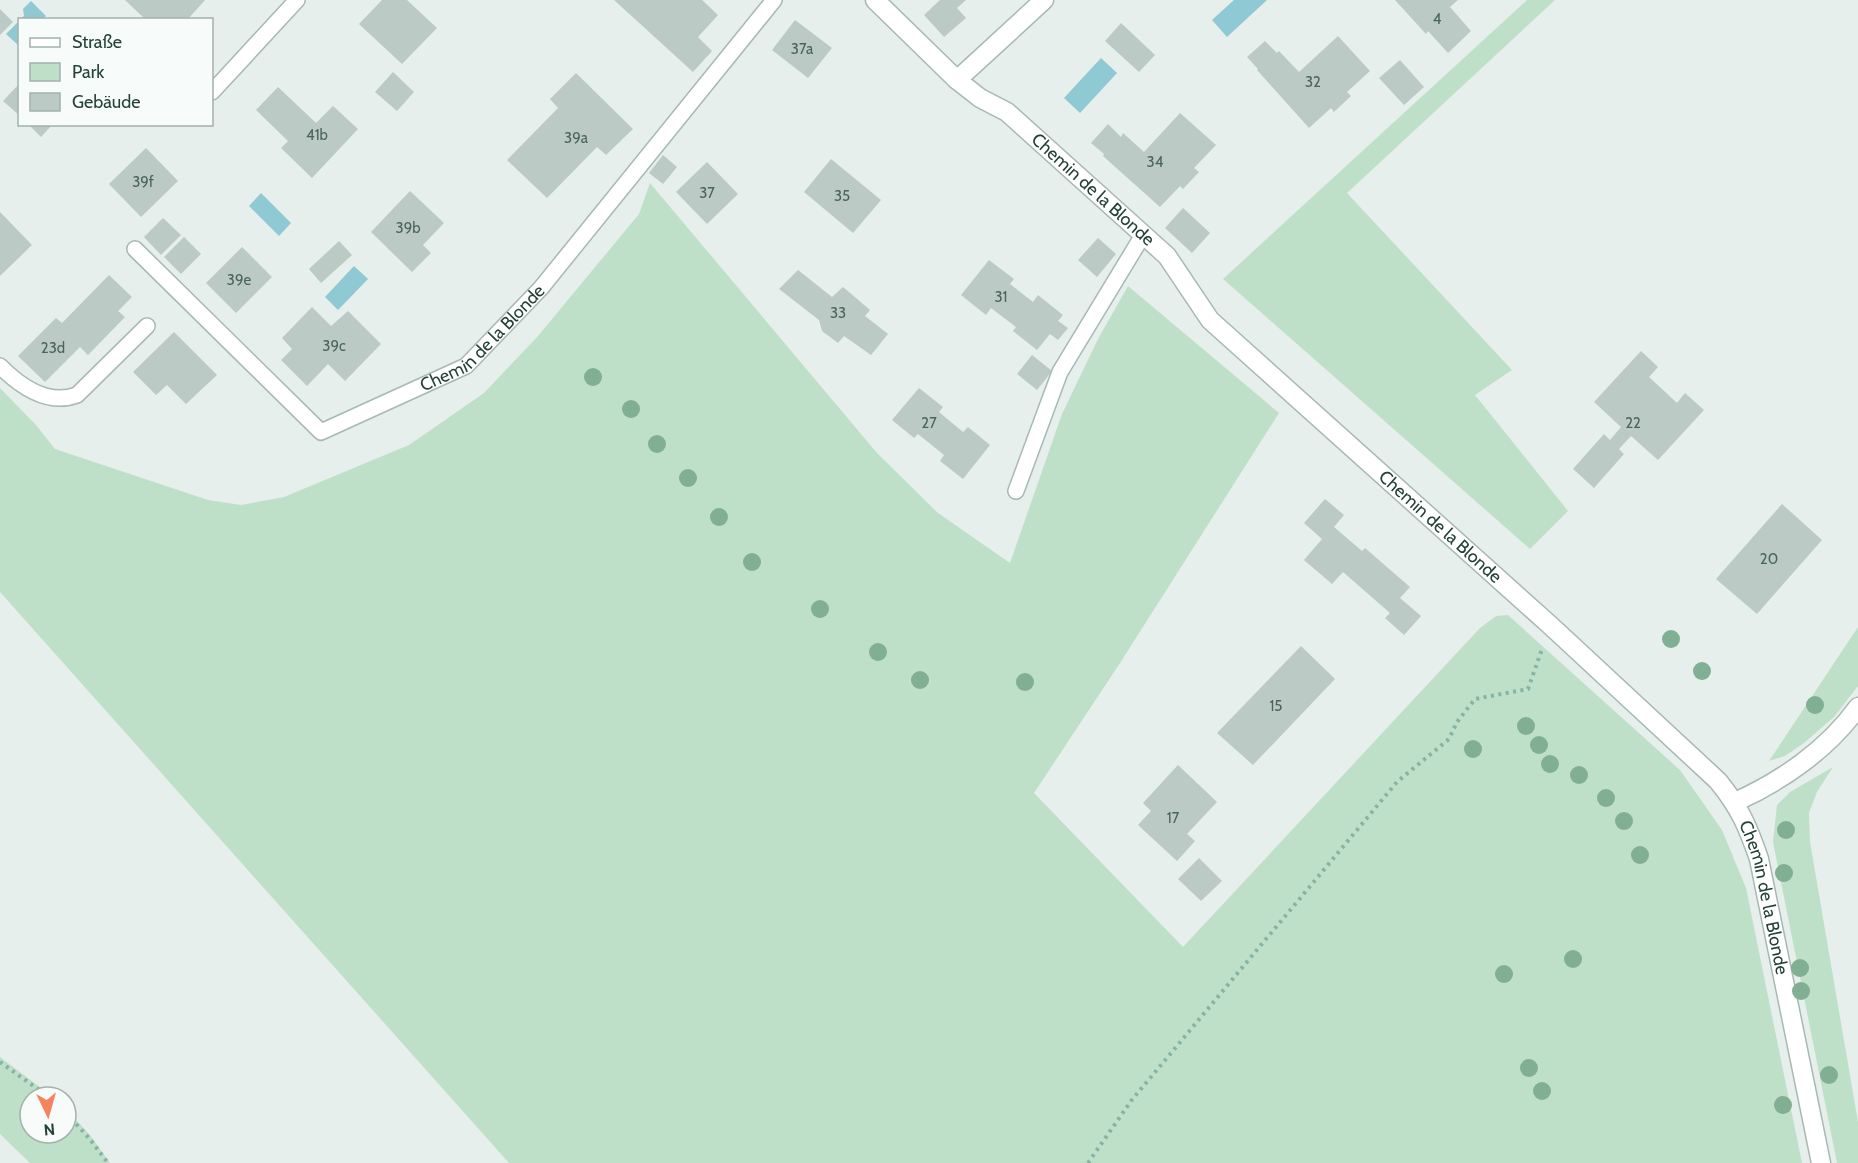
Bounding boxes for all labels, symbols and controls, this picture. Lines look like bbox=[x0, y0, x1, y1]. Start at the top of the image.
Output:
house number: 4 bbox=[1433, 10, 1442, 28]
legend bbox=[18, 18, 213, 126]
text: Straße bbox=[72, 31, 122, 53]
house number: 37a bbox=[791, 40, 814, 58]
text: Park bbox=[72, 61, 105, 83]
house number: 32 bbox=[1305, 73, 1321, 91]
text: Gebäude bbox=[72, 91, 141, 113]
house number: 41b bbox=[306, 126, 328, 144]
street label: Chemin de la Blonde bbox=[1027, 128, 1159, 251]
house number: 39a bbox=[564, 129, 589, 147]
house number: 34 bbox=[1147, 153, 1164, 171]
house number: 39f bbox=[132, 173, 154, 191]
house number: 37 bbox=[699, 184, 715, 202]
house number: 35 bbox=[834, 187, 850, 205]
house number: 39b bbox=[396, 219, 420, 237]
house number: 39e bbox=[227, 271, 251, 289]
street label: Chemin de la Blonde bbox=[417, 280, 549, 396]
house number: 31 bbox=[994, 288, 1008, 306]
house number: 33 bbox=[830, 304, 846, 322]
house number: 39c bbox=[322, 337, 346, 355]
house number: 23d bbox=[41, 339, 65, 357]
house number: 27 bbox=[921, 414, 937, 432]
house number: 22 bbox=[1625, 414, 1641, 432]
street label: Chemin de la Blonde bbox=[1374, 466, 1506, 588]
house number: 20 bbox=[1760, 550, 1778, 568]
house number: 15 bbox=[1269, 697, 1283, 715]
house number: 17 bbox=[1167, 809, 1180, 827]
street label: Chemin de la Blonde bbox=[1734, 817, 1793, 977]
north arrow bbox=[18, 1085, 78, 1145]
text: N bbox=[43, 1119, 56, 1139]

